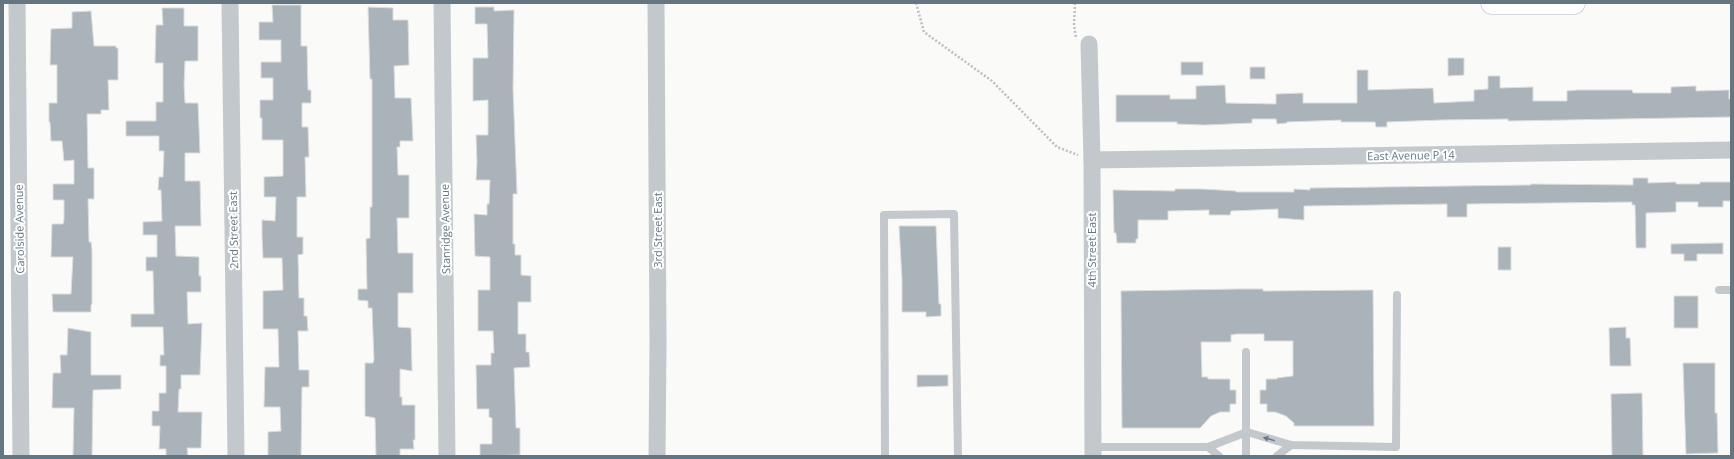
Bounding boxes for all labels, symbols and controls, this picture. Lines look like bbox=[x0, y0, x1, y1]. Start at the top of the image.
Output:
street label: East Avenue P 14 bbox=[1367, 147, 1456, 163]
street label: Carolside Avenue bbox=[11, 184, 27, 274]
street label: Stanridge Avenue bbox=[437, 184, 453, 274]
street label: 2nd Street East bbox=[225, 191, 241, 269]
street label: 3rd Street East bbox=[650, 192, 665, 268]
street label: 4th Street East bbox=[1084, 213, 1099, 287]
one-way arrow bbox=[1263, 436, 1275, 442]

